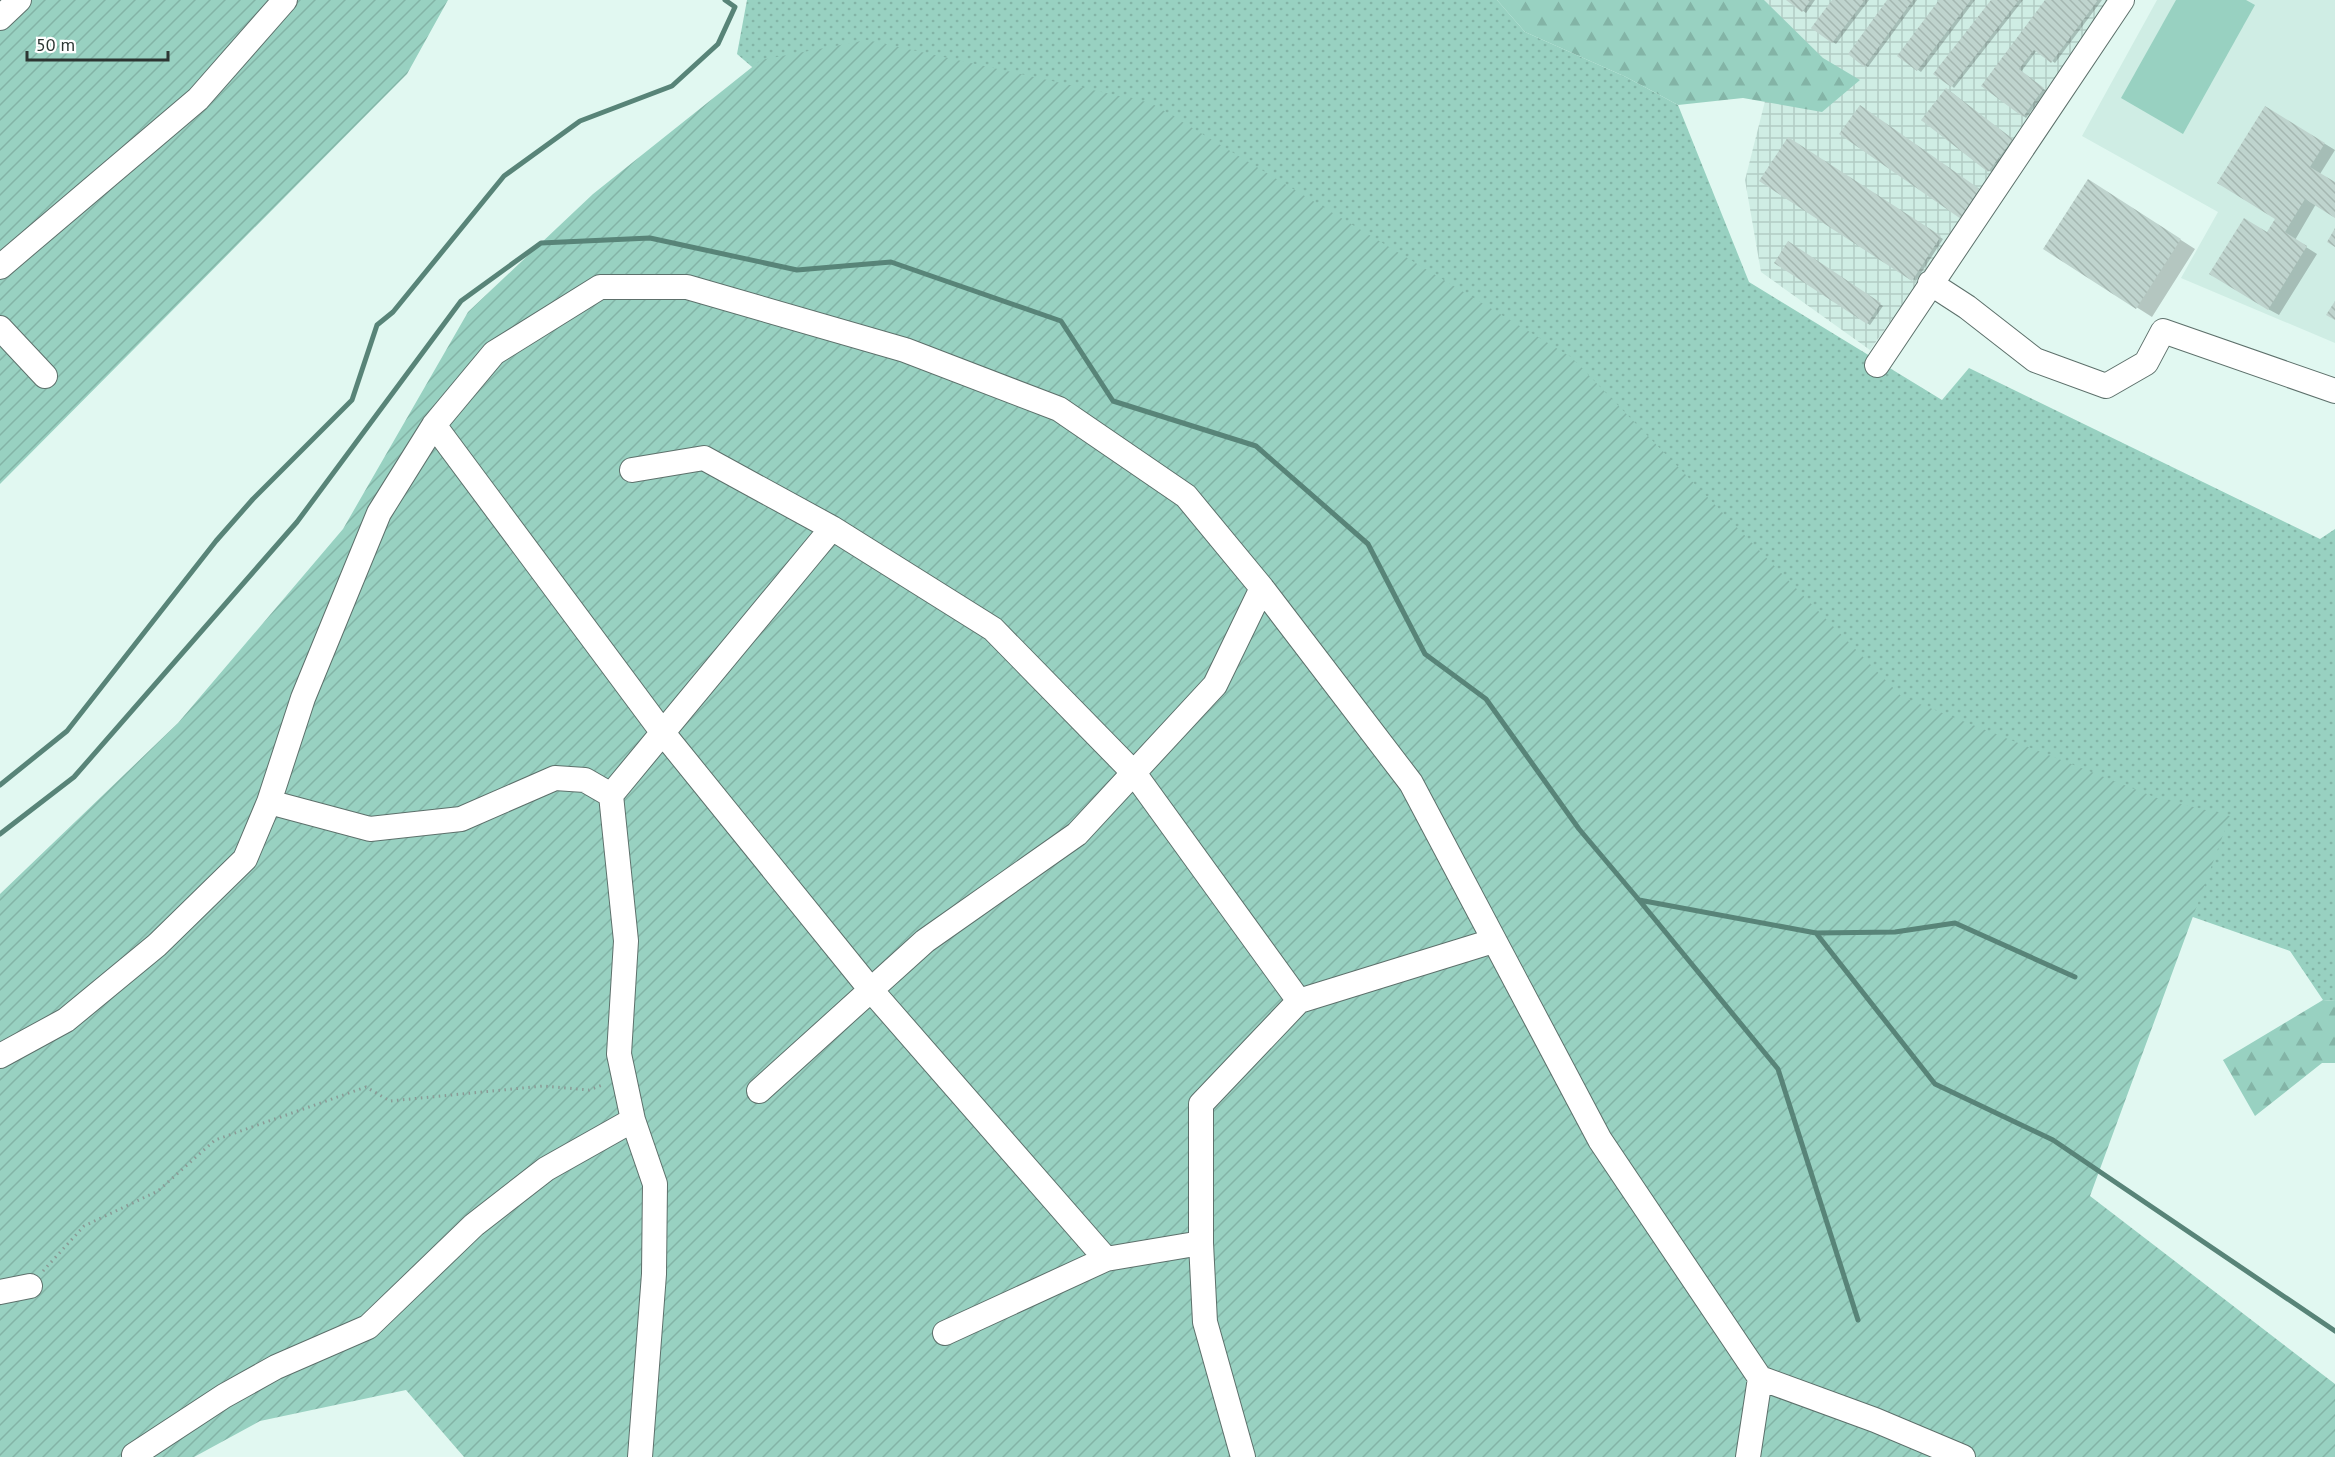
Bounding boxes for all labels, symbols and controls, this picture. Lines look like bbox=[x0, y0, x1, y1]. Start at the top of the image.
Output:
scale bar bbox=[27, 24, 168, 62]
text: 50 m bbox=[36, 33, 75, 56]

